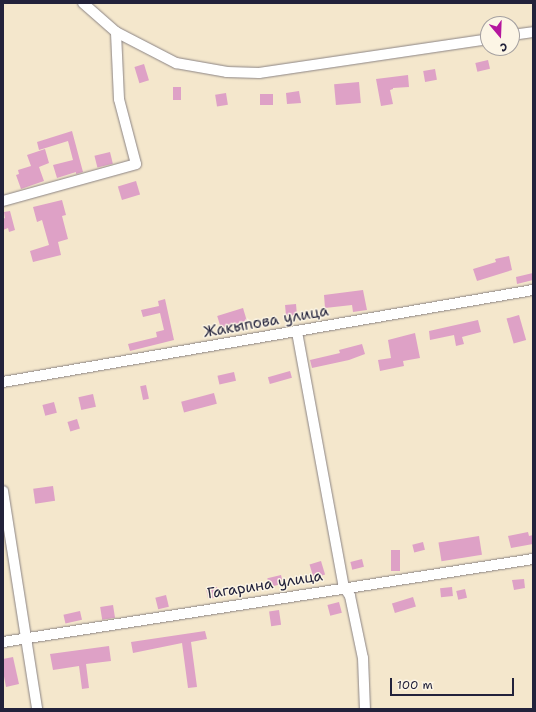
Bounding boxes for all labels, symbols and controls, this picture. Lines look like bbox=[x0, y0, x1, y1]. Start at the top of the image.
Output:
north arrow bbox=[480, 16, 520, 56]
text: С bbox=[498, 39, 509, 55]
street label: Жакыпова улица bbox=[202, 302, 330, 342]
street label: Гагарина улица bbox=[206, 567, 324, 603]
scale bar bbox=[392, 670, 516, 696]
text: 100 m bbox=[397, 677, 433, 693]

